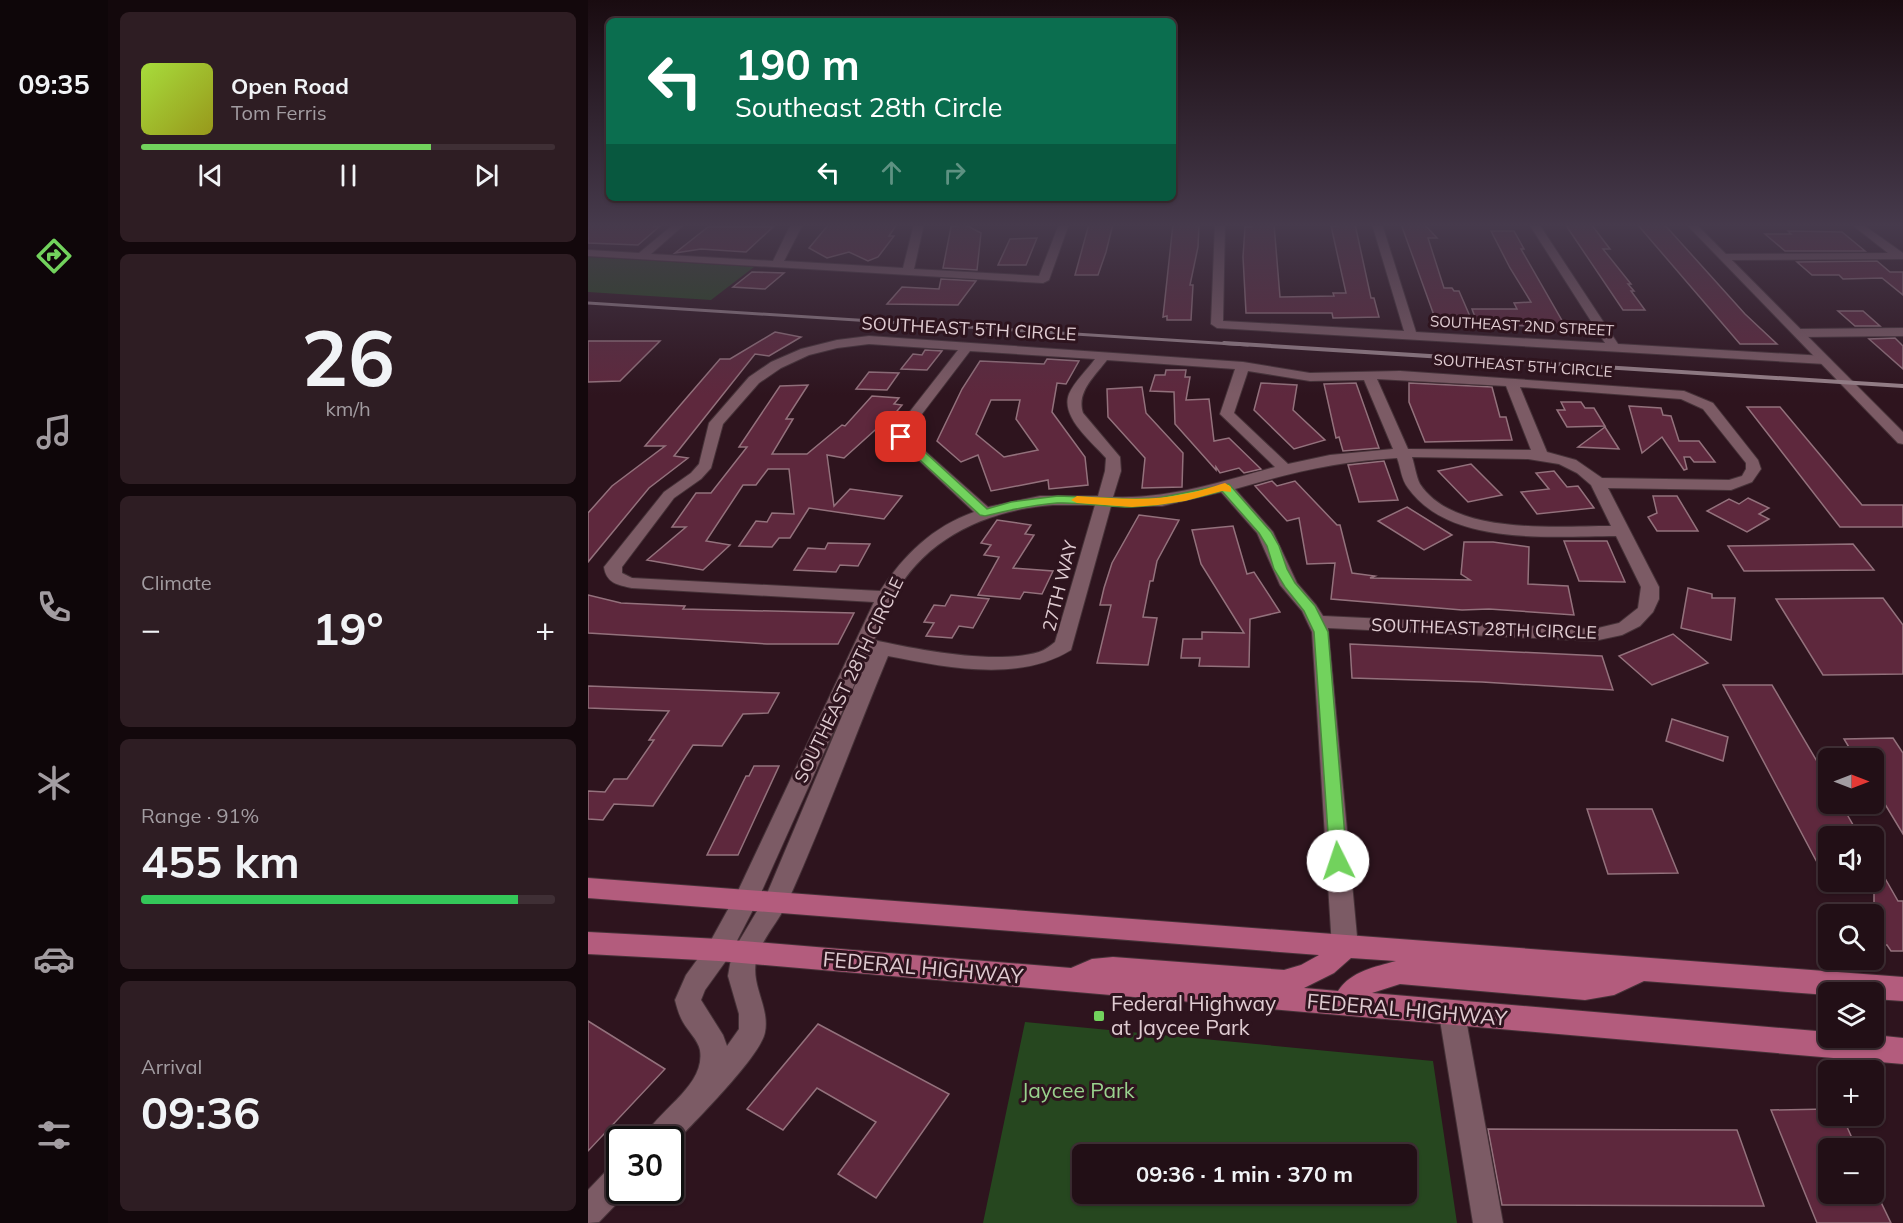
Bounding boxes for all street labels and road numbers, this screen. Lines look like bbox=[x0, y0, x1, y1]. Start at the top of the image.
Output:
street label: SOUTHEAST 5TH CIRCLE bbox=[861, 311, 1077, 346]
street label: SOUTHEAST 2ND STREET bbox=[1429, 311, 1615, 340]
street label: SOUTHEAST 5TH CIRCLE bbox=[1433, 350, 1613, 381]
street label: 27TH WAY bbox=[1037, 537, 1082, 634]
street label: SOUTHEAST 28TH CIRCLE bbox=[789, 573, 908, 786]
street label: SOUTHEAST 28TH CIRCLE bbox=[1371, 613, 1597, 644]
street label: FEDERAL HIGHWAY bbox=[822, 945, 1024, 989]
street label: FEDERAL HIGHWAY bbox=[1306, 987, 1508, 1031]

